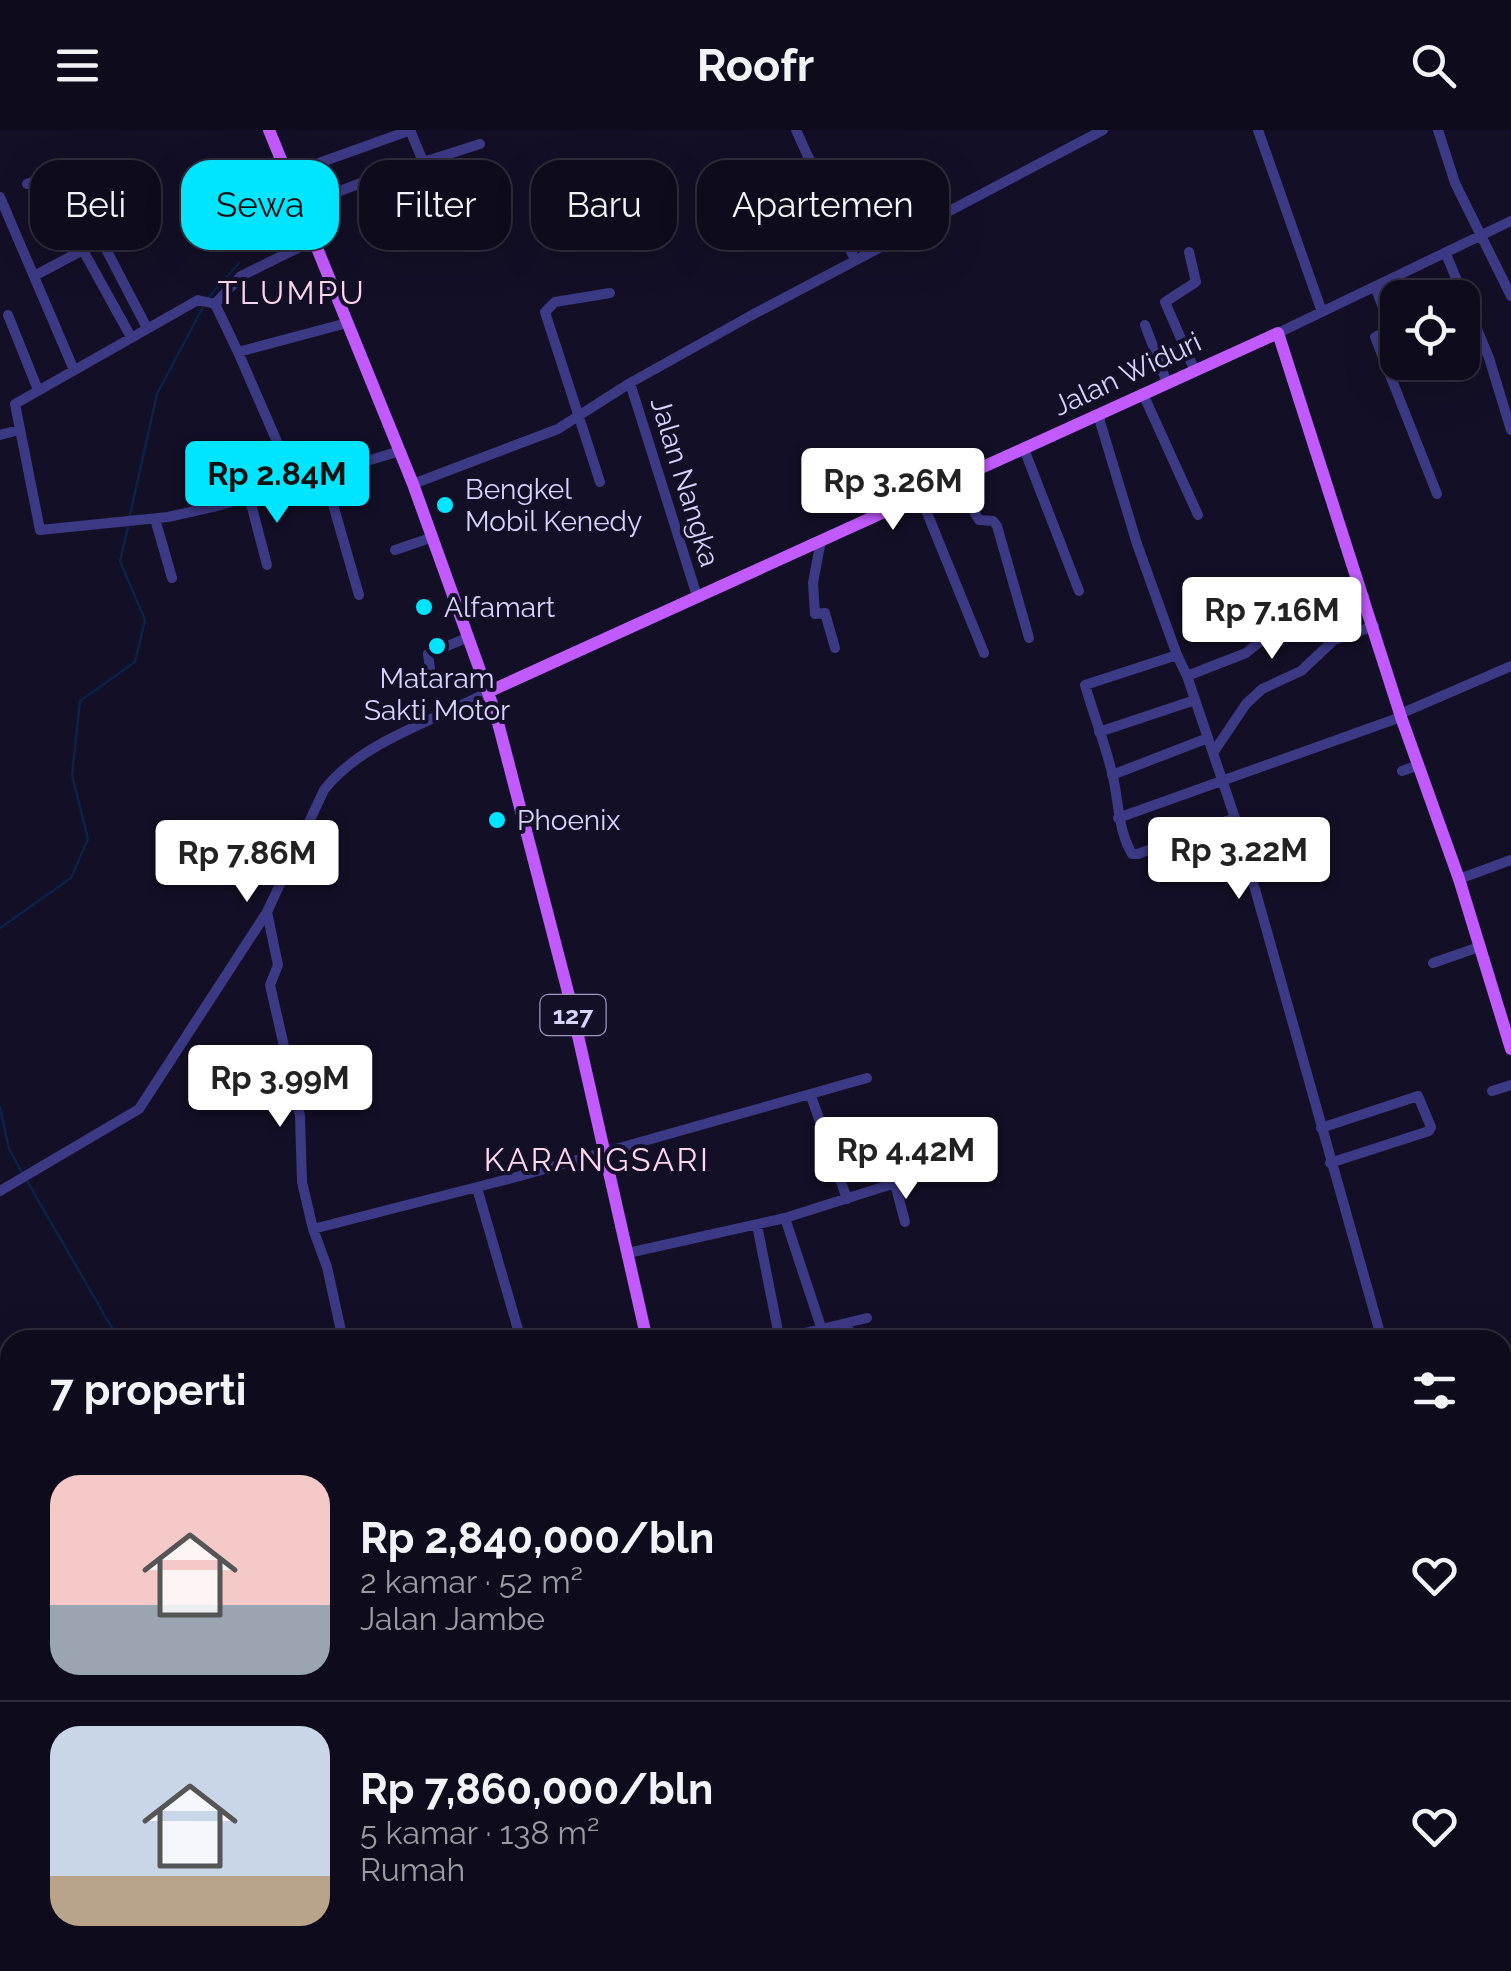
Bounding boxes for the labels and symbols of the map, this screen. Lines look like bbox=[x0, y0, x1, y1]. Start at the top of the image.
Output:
district label: TLUMPU bbox=[218, 274, 366, 311]
street label: Jalan Widuri bbox=[1048, 325, 1206, 423]
street label: Jalan Nangka bbox=[644, 393, 726, 571]
pin: Rp 2.84M bbox=[174, 441, 380, 526]
pin: Rp 3.26M bbox=[790, 448, 996, 533]
place label: Bengkel Mobil Kenedy bbox=[465, 473, 642, 538]
marker: Bengkel Mobil Kenedy bbox=[434, 494, 456, 516]
pin: Rp 7.16M bbox=[1169, 577, 1375, 662]
place label: Alfamart bbox=[444, 591, 556, 624]
marker: Alfamart bbox=[413, 596, 435, 618]
marker: Mataram Sakti Motor bbox=[426, 635, 448, 657]
place label: Mataram Sakti Motor bbox=[364, 662, 510, 727]
place label: Phoenix bbox=[517, 804, 620, 837]
marker: Phoenix bbox=[486, 809, 508, 831]
pin: Rp 3.22M bbox=[1136, 817, 1342, 902]
pin: Rp 7.86M bbox=[144, 820, 350, 905]
road number: 127 bbox=[540, 995, 606, 1035]
pin: Rp 3.99M bbox=[177, 1045, 383, 1130]
pin: Rp 4.42M bbox=[803, 1117, 1009, 1202]
district label: KARANGSARI bbox=[484, 1141, 710, 1178]

